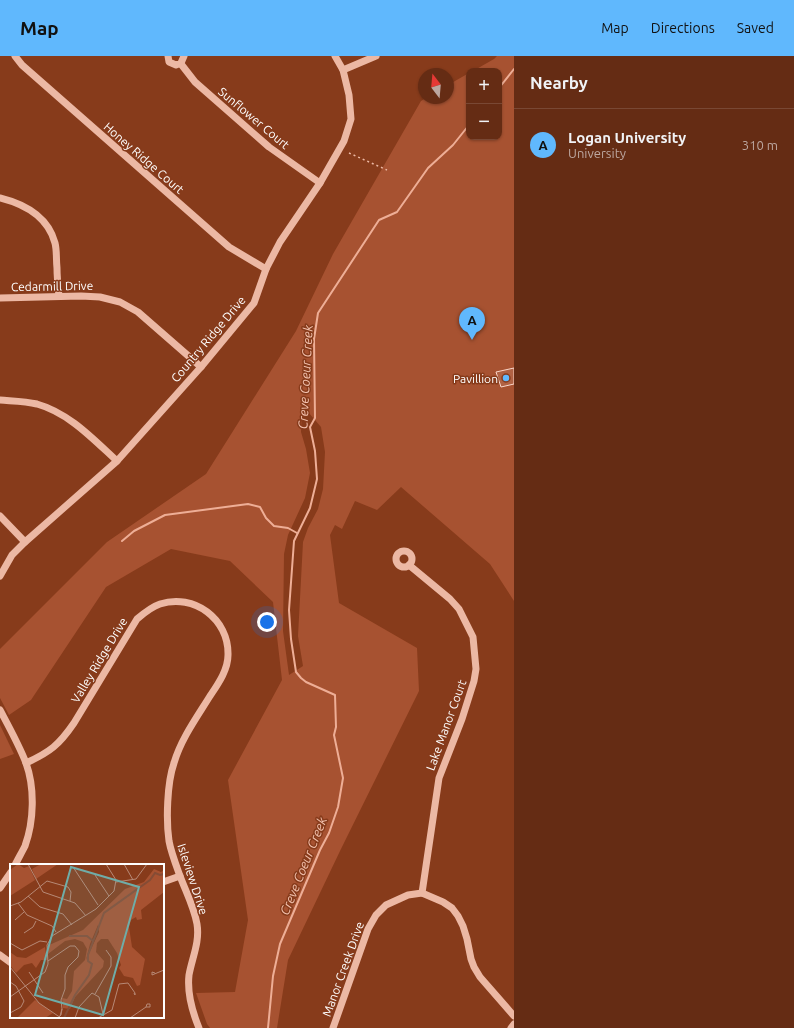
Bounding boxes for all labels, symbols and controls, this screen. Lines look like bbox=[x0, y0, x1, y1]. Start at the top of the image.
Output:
text: Map bbox=[20, 17, 59, 39]
text: Map bbox=[601, 20, 629, 36]
text: Directions bbox=[651, 20, 715, 36]
text: Saved bbox=[737, 20, 774, 36]
north arrow bbox=[418, 68, 454, 104]
map controls bbox=[466, 68, 502, 140]
button: + bbox=[466, 68, 502, 104]
text: Nearby bbox=[530, 73, 588, 92]
street label: Sunflower Court bbox=[216, 85, 292, 152]
button: − bbox=[466, 104, 502, 140]
street label: Honey Ridge Court bbox=[101, 120, 187, 196]
text: Logan University bbox=[568, 129, 686, 146]
text: A bbox=[538, 138, 548, 152]
text: 310 m bbox=[742, 138, 778, 152]
text: University bbox=[568, 146, 626, 160]
street label: Cedarmill Drive bbox=[11, 279, 93, 293]
street label: Country Ridge Drive bbox=[168, 293, 248, 385]
pin: A bbox=[459, 307, 485, 340]
water label: Creve Coeur Creek bbox=[295, 324, 315, 430]
place label: Pavillion bbox=[453, 372, 498, 385]
marker: Pavillion bbox=[501, 373, 511, 383]
your location bbox=[257, 612, 277, 632]
street label: Valley Ridge Drive bbox=[68, 615, 130, 705]
street label: Lake Manor Court bbox=[424, 678, 469, 772]
water label: Creve Coeur Creek bbox=[277, 815, 329, 917]
street label: Isleview Drive bbox=[175, 842, 211, 916]
inset map bbox=[10, 864, 164, 1018]
street label: Manor Creek Drive bbox=[320, 920, 366, 1018]

